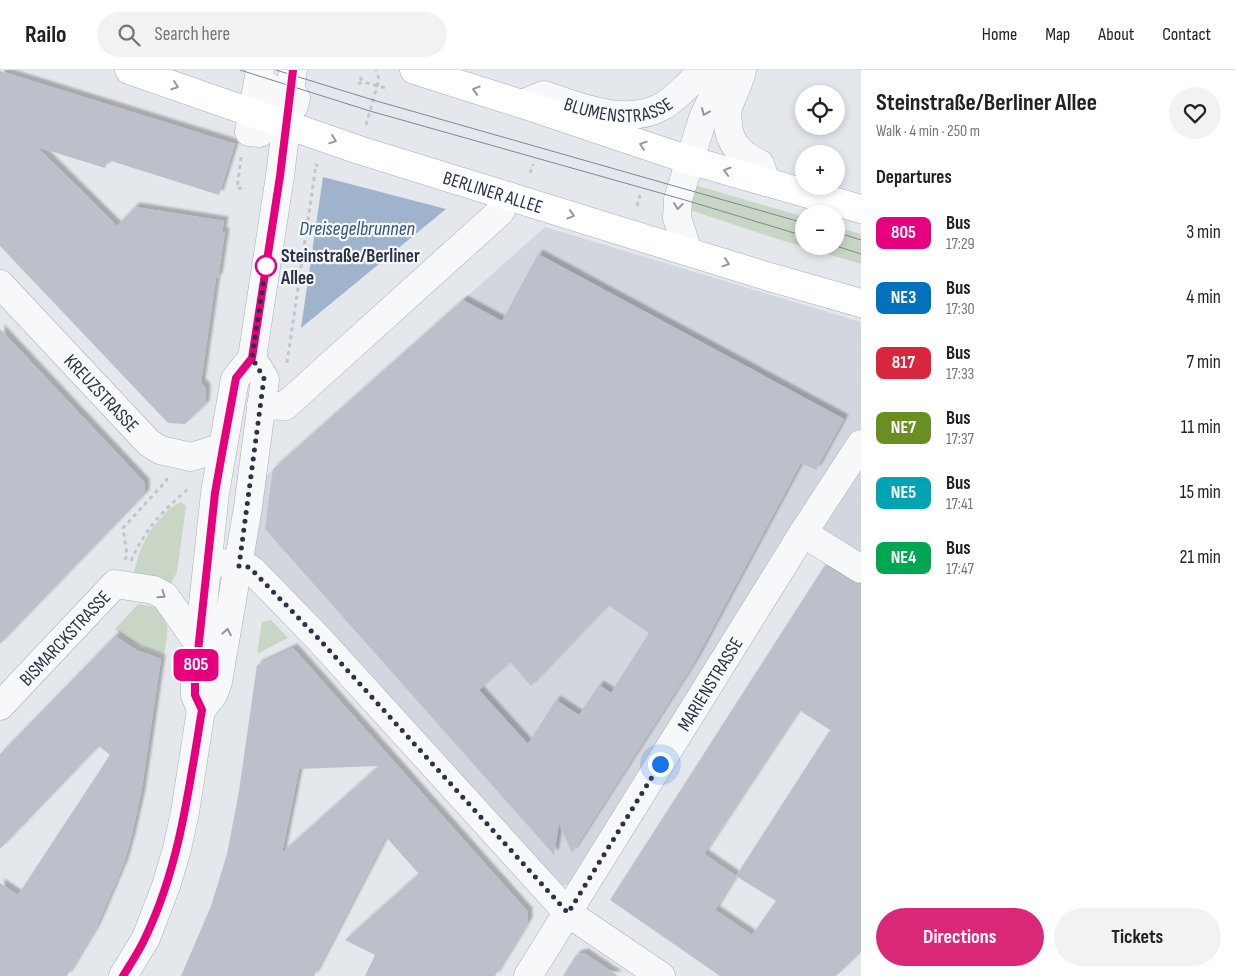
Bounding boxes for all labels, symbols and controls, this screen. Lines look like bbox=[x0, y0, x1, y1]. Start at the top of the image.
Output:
search box bbox=[97, 12, 447, 57]
text: Railo bbox=[25, 20, 67, 49]
icon: search bbox=[115, 21, 143, 49]
text: Search here bbox=[155, 23, 230, 46]
text: Home bbox=[982, 24, 1017, 45]
text: Map bbox=[1045, 24, 1070, 45]
text: About bbox=[1098, 24, 1134, 45]
text: Contact bbox=[1162, 24, 1211, 45]
one-way arrow bbox=[170, 80, 178, 90]
map controls bbox=[795, 85, 845, 255]
button: locate bbox=[795, 85, 845, 135]
one-way arrow bbox=[472, 86, 480, 96]
button: heart bbox=[1169, 87, 1221, 139]
text: Steinstraße/Berliner Allee bbox=[876, 88, 1097, 117]
street label: BLUMENSTRASSE bbox=[561, 93, 678, 128]
one-way arrow bbox=[701, 107, 712, 116]
text: Walk · 4 min · 250 m bbox=[876, 122, 980, 141]
one-way arrow bbox=[328, 134, 337, 144]
one-way arrow bbox=[640, 140, 648, 150]
button: + bbox=[795, 145, 845, 195]
text: Departures bbox=[876, 166, 952, 189]
street label: BERLINER ALLEE bbox=[440, 167, 545, 219]
one-way arrow bbox=[724, 167, 732, 177]
one-way arrow bbox=[673, 202, 684, 210]
button: − bbox=[795, 205, 845, 255]
one-way arrow bbox=[567, 209, 575, 219]
text: Bus bbox=[946, 212, 971, 235]
water label: Dreisegelbrunnen bbox=[299, 217, 415, 241]
text: 3 min bbox=[1186, 221, 1221, 244]
text: 805 bbox=[891, 222, 916, 243]
text: 17:29 bbox=[946, 235, 975, 254]
place label: Steinstraße/Berliner Allee bbox=[280, 245, 420, 290]
marker: Steinstraße/Berliner Allee bbox=[255, 255, 277, 277]
one-way arrow bbox=[722, 258, 730, 268]
text: Bus bbox=[946, 277, 971, 300]
text: 4 min bbox=[1186, 286, 1221, 309]
text: NE3 bbox=[891, 287, 916, 308]
text: 17:30 bbox=[946, 300, 975, 319]
text: Bus bbox=[946, 342, 971, 365]
street label: KREUZSTRASSE bbox=[59, 350, 143, 438]
text: 7 min bbox=[1187, 351, 1221, 374]
text: 817 bbox=[892, 352, 915, 373]
text: 17:33 bbox=[946, 365, 974, 384]
text: Bus bbox=[946, 407, 971, 430]
text: 11 min bbox=[1181, 416, 1221, 439]
text: NE7 bbox=[891, 417, 916, 438]
text: 17:37 bbox=[946, 430, 974, 449]
text: Bus bbox=[946, 472, 971, 495]
text: 15 min bbox=[1180, 481, 1221, 504]
text: NE5 bbox=[891, 482, 916, 503]
text: 17:41 bbox=[946, 495, 973, 514]
text: Bus bbox=[946, 537, 971, 560]
text: 21 min bbox=[1180, 546, 1221, 569]
text: NE4 bbox=[891, 547, 916, 568]
text: 17:47 bbox=[946, 560, 974, 579]
street label: BISMARCKSTRASSE bbox=[15, 586, 116, 691]
one-way arrow bbox=[156, 589, 166, 598]
one-way arrow bbox=[222, 628, 232, 636]
street label: MARIENSTRASSE bbox=[673, 633, 748, 736]
line badge: 805 bbox=[167, 649, 225, 681]
text: 805 bbox=[184, 654, 208, 675]
your location bbox=[648, 752, 673, 777]
button: Directions bbox=[876, 908, 1044, 966]
button: Tickets bbox=[1054, 908, 1221, 966]

